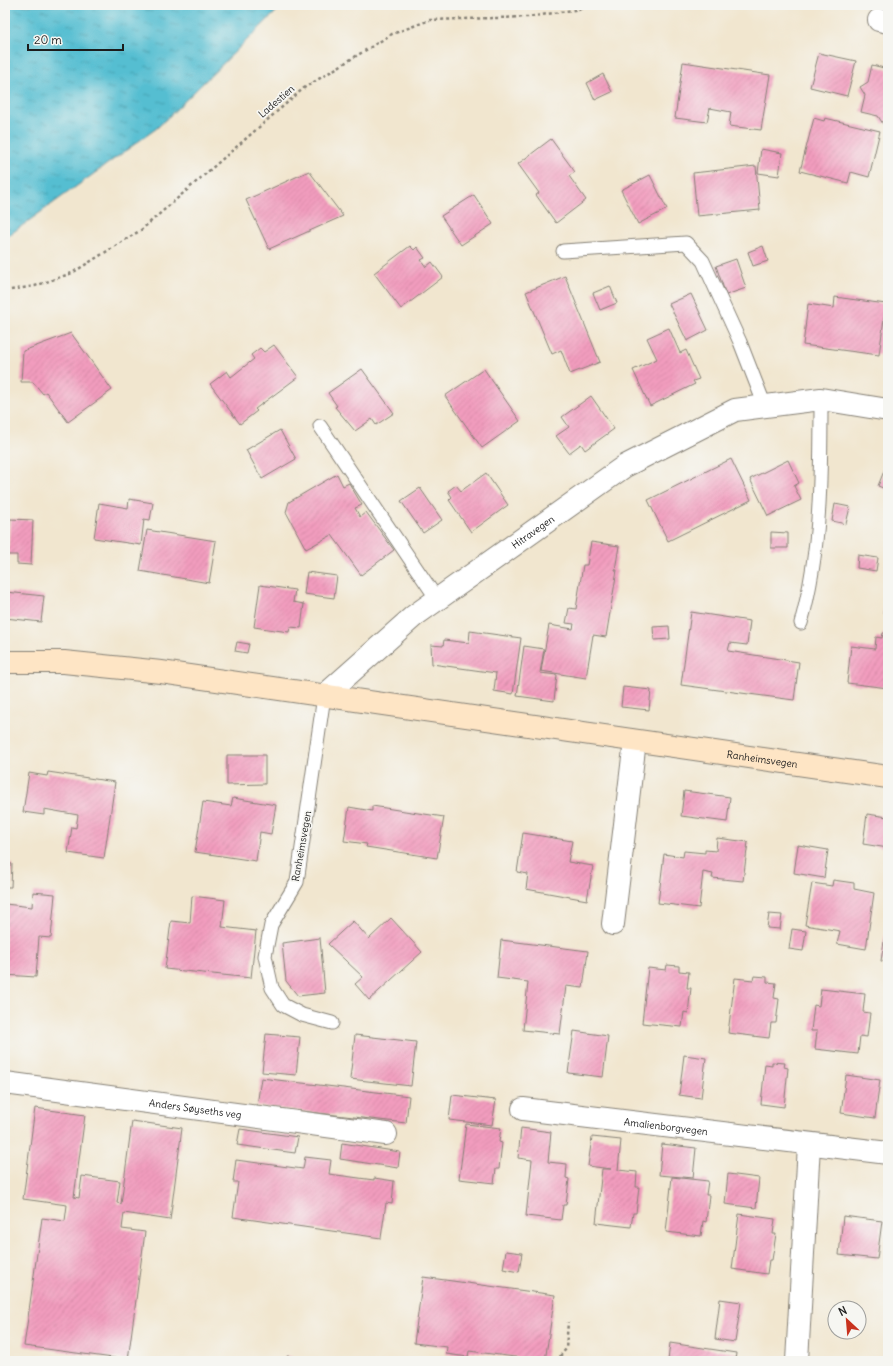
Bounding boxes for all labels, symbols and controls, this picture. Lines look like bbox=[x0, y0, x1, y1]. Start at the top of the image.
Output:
scale bar bbox=[28, 26, 123, 52]
text: 20 m bbox=[34, 32, 62, 47]
street label: Ladestien bbox=[256, 82, 297, 121]
street label: Hitravegen bbox=[509, 512, 557, 552]
street label: Ranheimsvegen bbox=[726, 748, 799, 771]
street label: Ranheimsvegen bbox=[289, 810, 314, 882]
street label: Anders Søyseths veg bbox=[148, 1096, 242, 1122]
street label: Amalienborgvegen bbox=[623, 1115, 709, 1138]
north arrow bbox=[827, 1300, 867, 1340]
text: N bbox=[836, 1303, 849, 1319]

